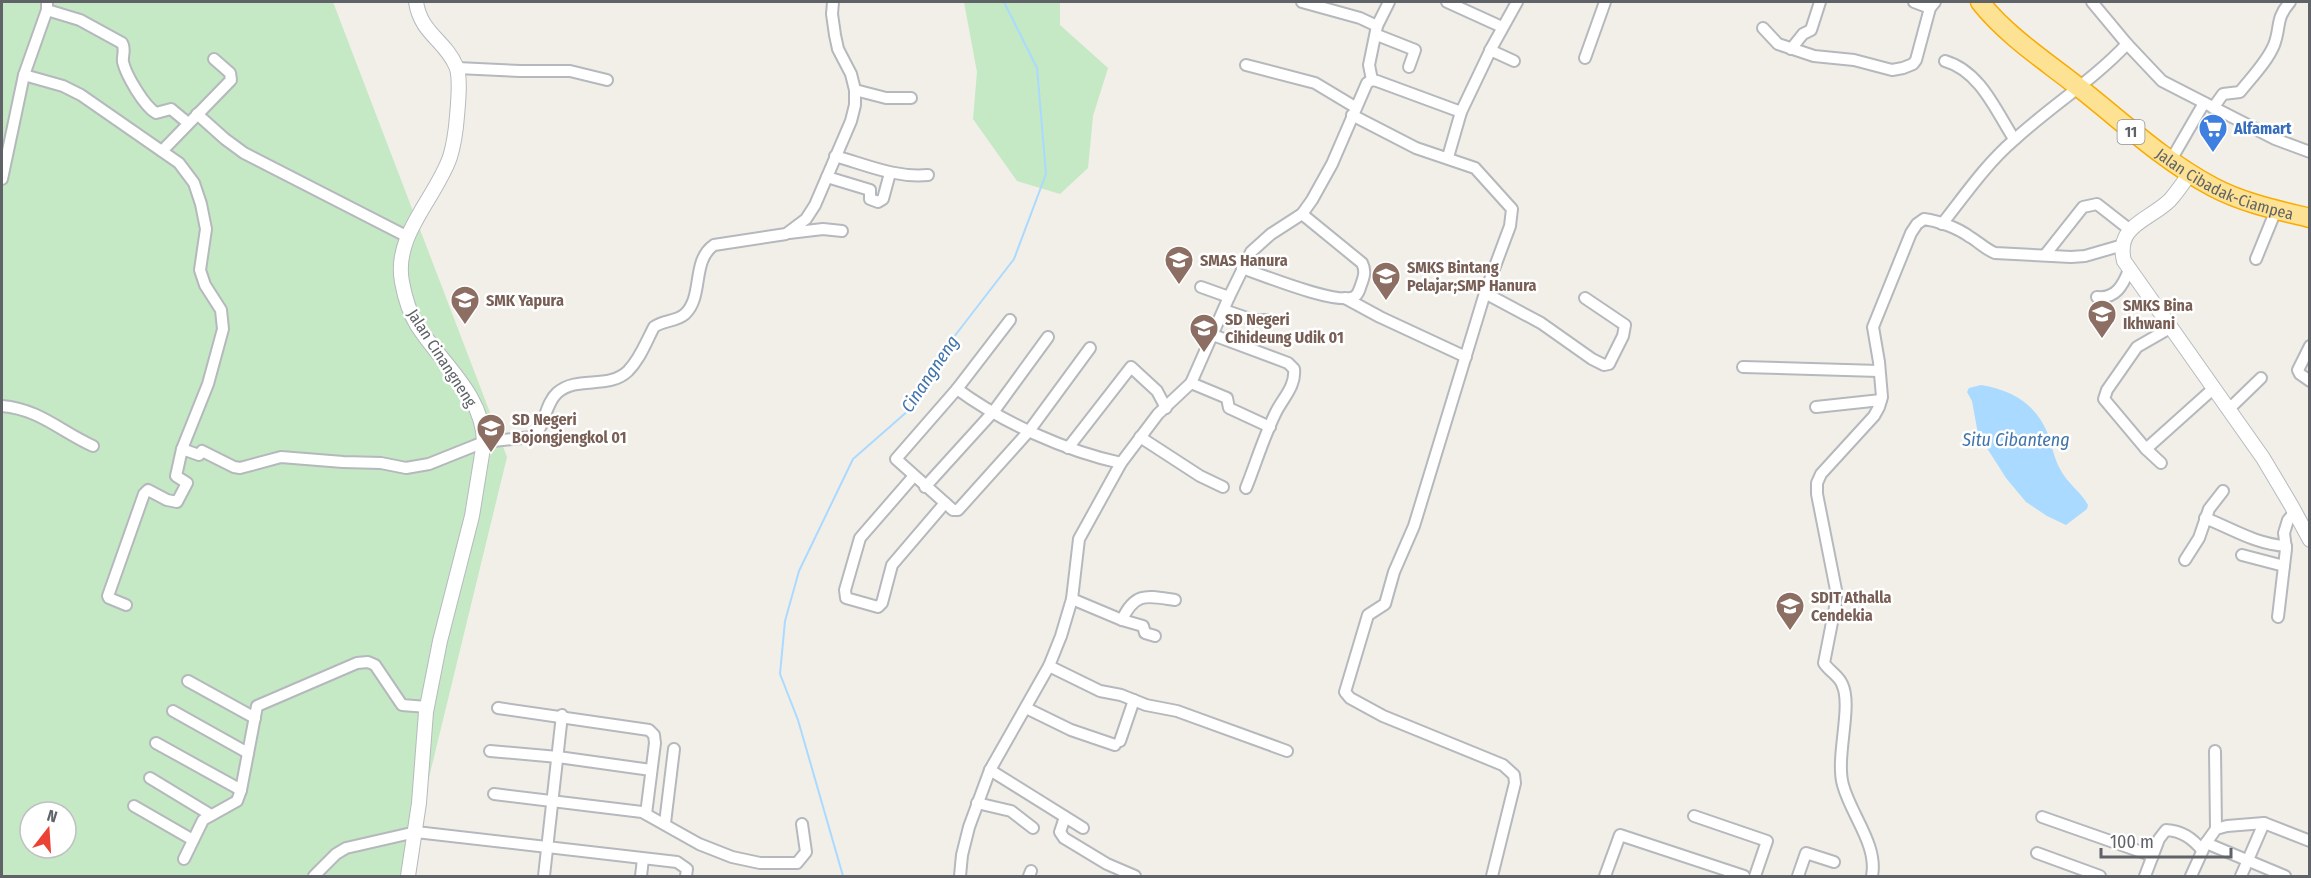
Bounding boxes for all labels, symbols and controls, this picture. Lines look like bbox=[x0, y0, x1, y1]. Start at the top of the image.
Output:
supermarket icon: Alfamart bbox=[2197, 112, 2229, 154]
place label: Alfamart bbox=[2233, 119, 2292, 138]
road number: 11 bbox=[2118, 120, 2144, 144]
street label: Jalan Cibadak-Ciampea bbox=[2152, 144, 2296, 223]
school or university icon: SMAS Hanura bbox=[1163, 244, 1195, 286]
place label: SMAS Hanura bbox=[1200, 251, 1288, 270]
place label: SMKS Bintang Pelajar;SMP Hanura bbox=[1407, 258, 1537, 295]
school or university icon: SMKS Bintang Pelajar;SMP Hanura bbox=[1370, 260, 1402, 302]
school or university icon: SMK Yapura bbox=[449, 284, 481, 326]
place label: SMK Yapura bbox=[486, 291, 564, 310]
place label: SMKS Bina Ikhwani bbox=[2123, 296, 2193, 333]
school or university icon: SMKS Bina Ikhwani bbox=[2086, 298, 2118, 340]
street label: Jalan Cinangneng bbox=[403, 305, 481, 411]
place label: SD Negeri Cihideung Udik 01 bbox=[1225, 310, 1344, 347]
school or university icon: SD Negeri Cihideung Udik 01 bbox=[1188, 312, 1220, 354]
water label: Cinangneng bbox=[896, 331, 964, 417]
place label: SD Negeri Bojongjengkol 01 bbox=[512, 410, 626, 447]
school or university icon: SD Negeri Bojongjengkol 01 bbox=[475, 412, 507, 454]
water label: Situ Cibanteng bbox=[1961, 429, 2070, 451]
place label: SDIT Athalla Cendekia bbox=[1811, 588, 1891, 625]
school or university icon: SDIT Athalla Cendekia bbox=[1774, 590, 1806, 632]
north arrow bbox=[18, 800, 78, 860]
text: N bbox=[45, 806, 60, 827]
scale bar bbox=[2101, 821, 2232, 859]
text: 100 m bbox=[2110, 831, 2154, 853]

